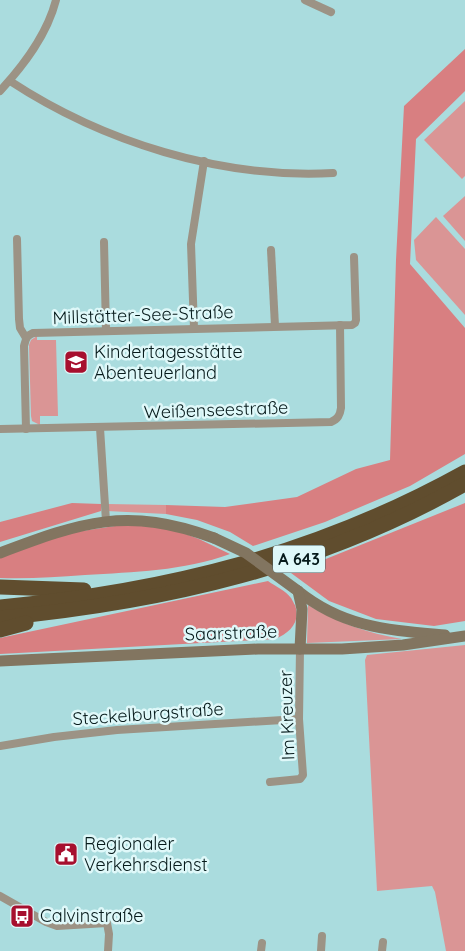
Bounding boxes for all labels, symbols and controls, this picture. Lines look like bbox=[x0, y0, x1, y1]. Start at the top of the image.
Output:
street label: Millstätter-See-Straße bbox=[52, 300, 234, 329]
place label: Kindertagesstätte Abenteuerland bbox=[94, 340, 243, 384]
school or university icon: Kindertagesstätte Abenteuerland bbox=[63, 349, 89, 375]
street label: Weißenseestraße bbox=[143, 395, 289, 424]
road number: A 643 bbox=[273, 546, 325, 572]
street label: Saarstraße bbox=[184, 619, 278, 646]
street label: Im Kreuzer bbox=[273, 669, 300, 761]
street label: Steckelburgstraße bbox=[72, 697, 224, 730]
place label: Regionaler Verkehrsdienst bbox=[84, 832, 208, 876]
public building icon: Regionaler Verkehrsdienst bbox=[53, 841, 79, 867]
bus stop icon: Calvinstraße bbox=[9, 903, 35, 929]
place label: Calvinstraße bbox=[40, 904, 143, 927]

